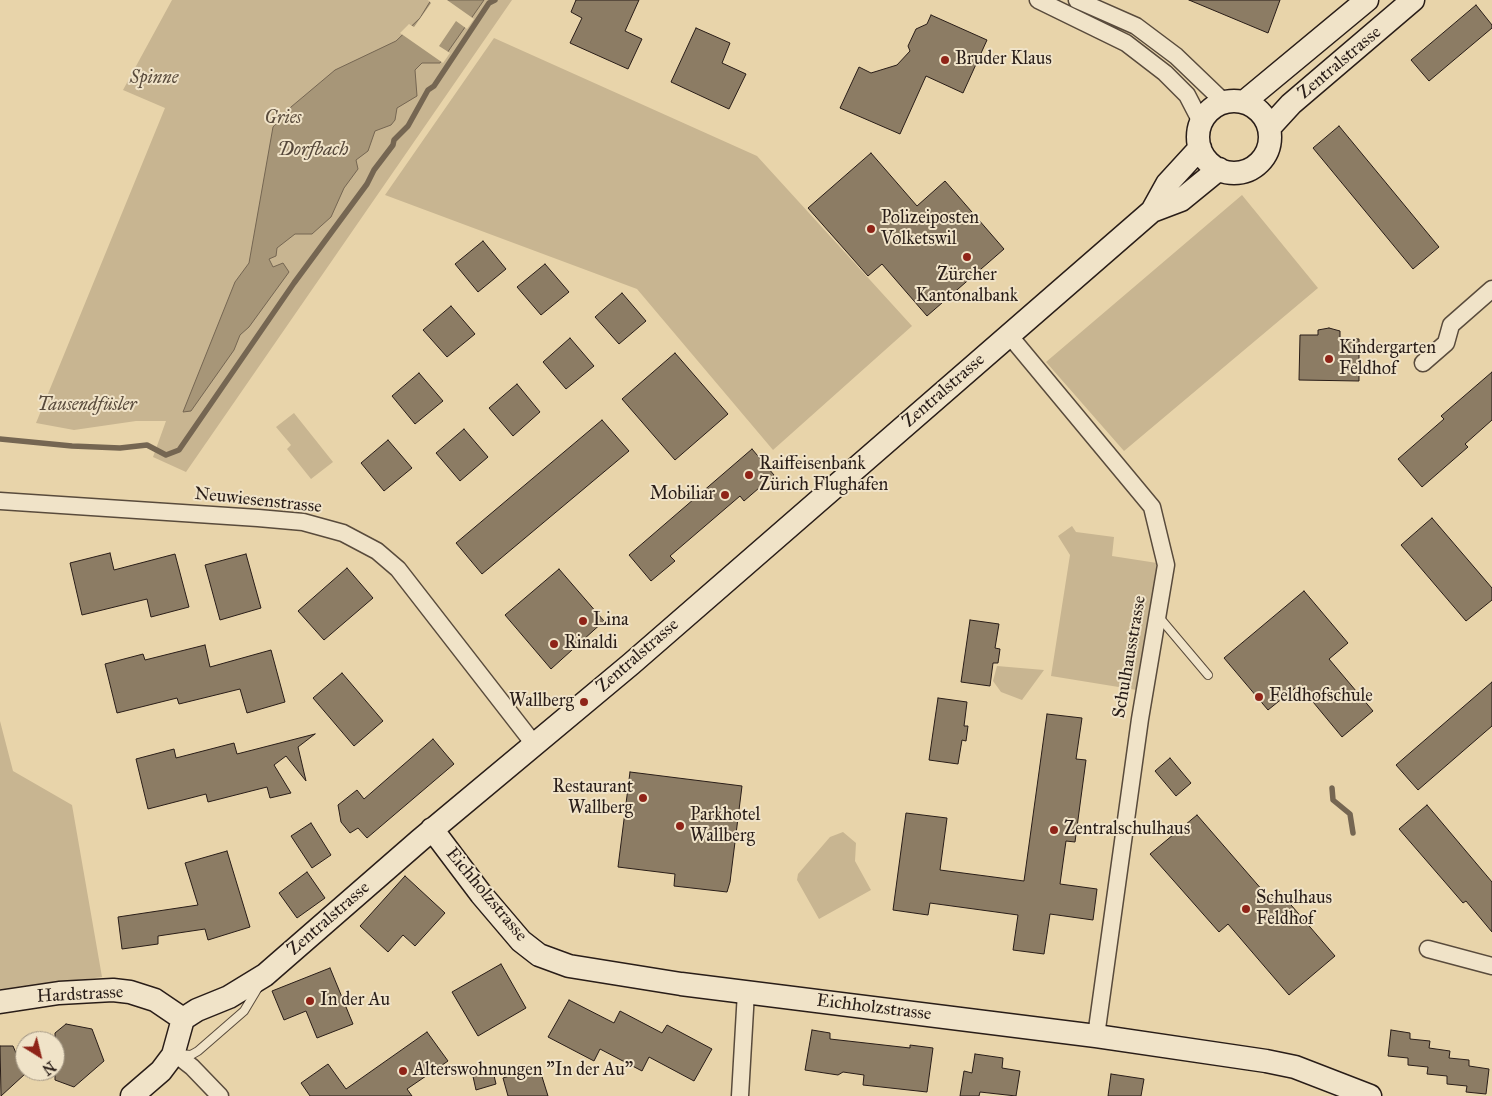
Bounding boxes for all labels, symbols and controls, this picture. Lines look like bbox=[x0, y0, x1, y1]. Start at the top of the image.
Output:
street label: Zentralstrasse bbox=[1294, 22, 1386, 104]
place label: Bruder Klaus bbox=[955, 49, 1052, 71]
marker: Bruder Klaus bbox=[939, 54, 951, 66]
park label: Spinne bbox=[130, 68, 178, 90]
park label: Gries bbox=[264, 108, 302, 130]
water label: Dorfbach bbox=[277, 139, 349, 161]
place label: Polizeiposten Volketswil bbox=[881, 208, 979, 250]
marker: Polizeiposten Volketswil bbox=[865, 223, 877, 235]
marker: Zürcher Kantonalbank bbox=[961, 251, 973, 263]
place label: Zürcher Kantonalbank bbox=[916, 265, 1018, 308]
place label: Kindergarten Feldhof bbox=[1339, 338, 1436, 380]
street label: Zentralstrasse bbox=[898, 349, 990, 433]
marker: Kindergarten Feldhof bbox=[1323, 353, 1335, 365]
park label: Tausendfüsler bbox=[37, 395, 137, 417]
place label: Raiffeisenbank Zürich Flughafen bbox=[759, 454, 888, 496]
marker: Raiffeisenbank Zürich Flughafen bbox=[743, 469, 755, 481]
street label: Neuwiesenstrasse bbox=[193, 484, 323, 518]
place label: Mobiliar bbox=[650, 484, 715, 506]
marker: Mobiliar bbox=[719, 489, 731, 501]
street label: Schulhausstrasse bbox=[1109, 594, 1151, 720]
place label: Lina bbox=[593, 610, 629, 632]
street label: Zentralstrasse bbox=[592, 614, 684, 698]
marker: Lina bbox=[577, 615, 589, 627]
place label: Rinaldi bbox=[564, 633, 618, 655]
marker: Rinaldi bbox=[548, 638, 560, 650]
place label: Feldhofschule bbox=[1269, 686, 1373, 708]
place label: Wallberg bbox=[509, 691, 574, 713]
marker: Feldhofschule bbox=[1253, 691, 1265, 703]
marker: Wallberg bbox=[578, 696, 590, 708]
place label: Restaurant Wallberg bbox=[552, 777, 633, 820]
marker: Restaurant Wallberg bbox=[637, 792, 649, 804]
place label: Parkhotel Wallberg bbox=[690, 805, 760, 848]
place label: Zentralschulhaus bbox=[1064, 819, 1190, 841]
marker: Parkhotel Wallberg bbox=[674, 820, 686, 832]
marker: Zentralschulhaus bbox=[1048, 824, 1060, 836]
street label: Eichholzstrasse bbox=[441, 844, 531, 946]
street label: Zentralstrasse bbox=[283, 877, 375, 961]
place label: Schulhaus Feldhof bbox=[1256, 888, 1332, 931]
marker: Schulhaus Feldhof bbox=[1240, 903, 1252, 915]
street label: Hardstrasse bbox=[36, 982, 124, 1008]
place label: In der Au bbox=[320, 990, 390, 1012]
street label: Eichholzstrasse bbox=[815, 990, 933, 1026]
marker: In der Au bbox=[304, 995, 316, 1007]
north arrow bbox=[15, 1031, 65, 1081]
text: N bbox=[39, 1057, 58, 1078]
place label: Alterswohnungen "In der Au" bbox=[413, 1060, 633, 1082]
marker: Alterswohnungen "In der Au" bbox=[397, 1065, 409, 1077]

